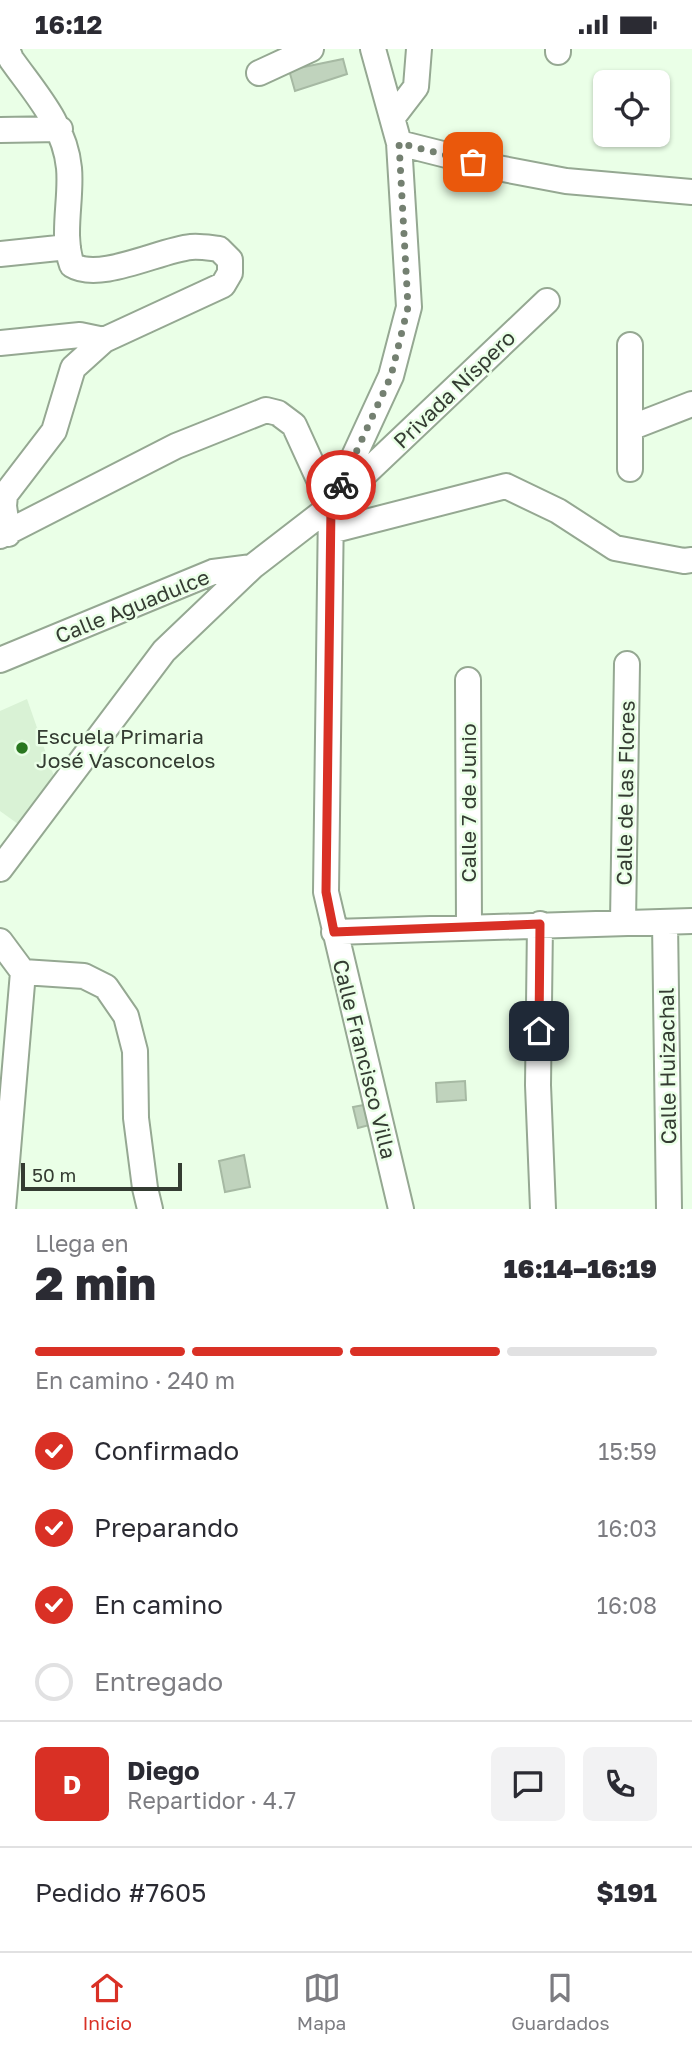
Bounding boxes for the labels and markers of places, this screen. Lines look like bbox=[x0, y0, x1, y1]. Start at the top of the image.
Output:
pin bbox=[443, 132, 503, 192]
place label: Escuela Primaria José Vasconcelos bbox=[36, 723, 215, 773]
marker: Escuela Primaria José Vasconcelos bbox=[14, 740, 30, 756]
pin bbox=[509, 1001, 569, 1061]

